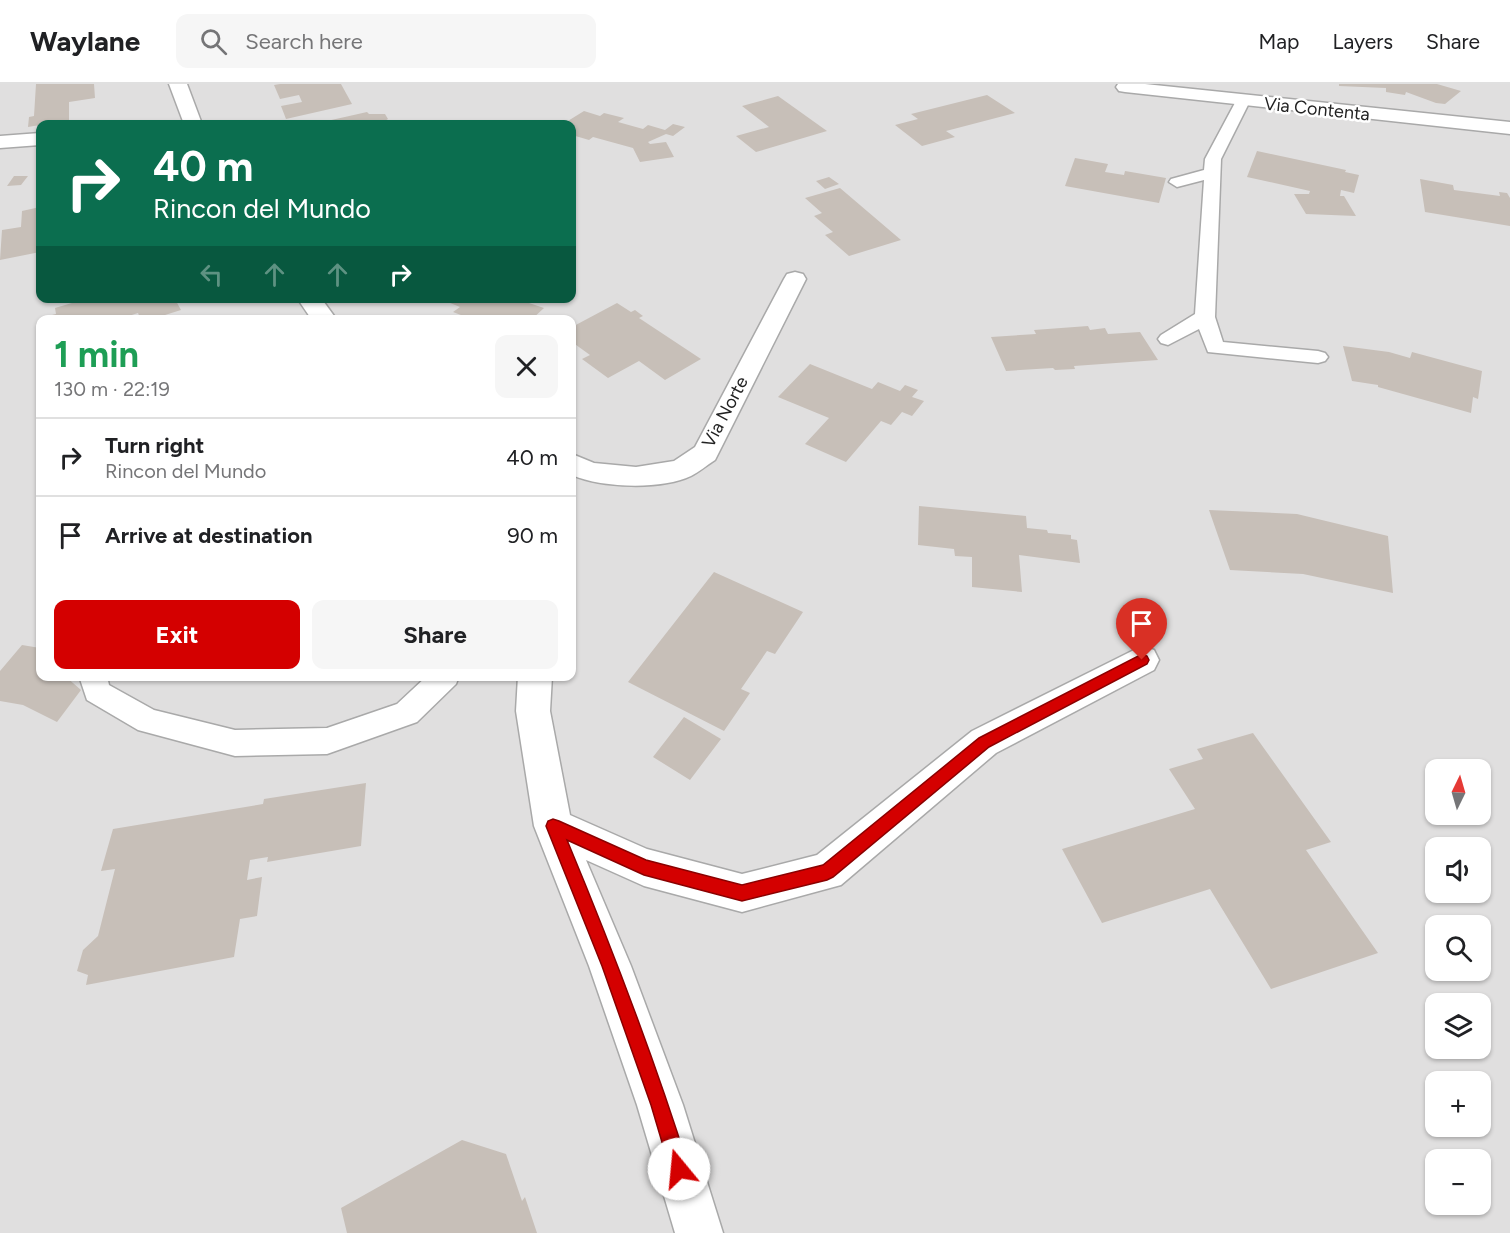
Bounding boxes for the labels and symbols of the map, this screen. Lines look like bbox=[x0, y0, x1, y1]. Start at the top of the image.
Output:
street label: Via Contenta bbox=[1263, 93, 1371, 125]
street label: Via Norte bbox=[697, 373, 753, 451]
pin bbox=[1116, 598, 1167, 660]
north arrow bbox=[1425, 759, 1491, 825]
position arrow bbox=[647, 1137, 711, 1201]

